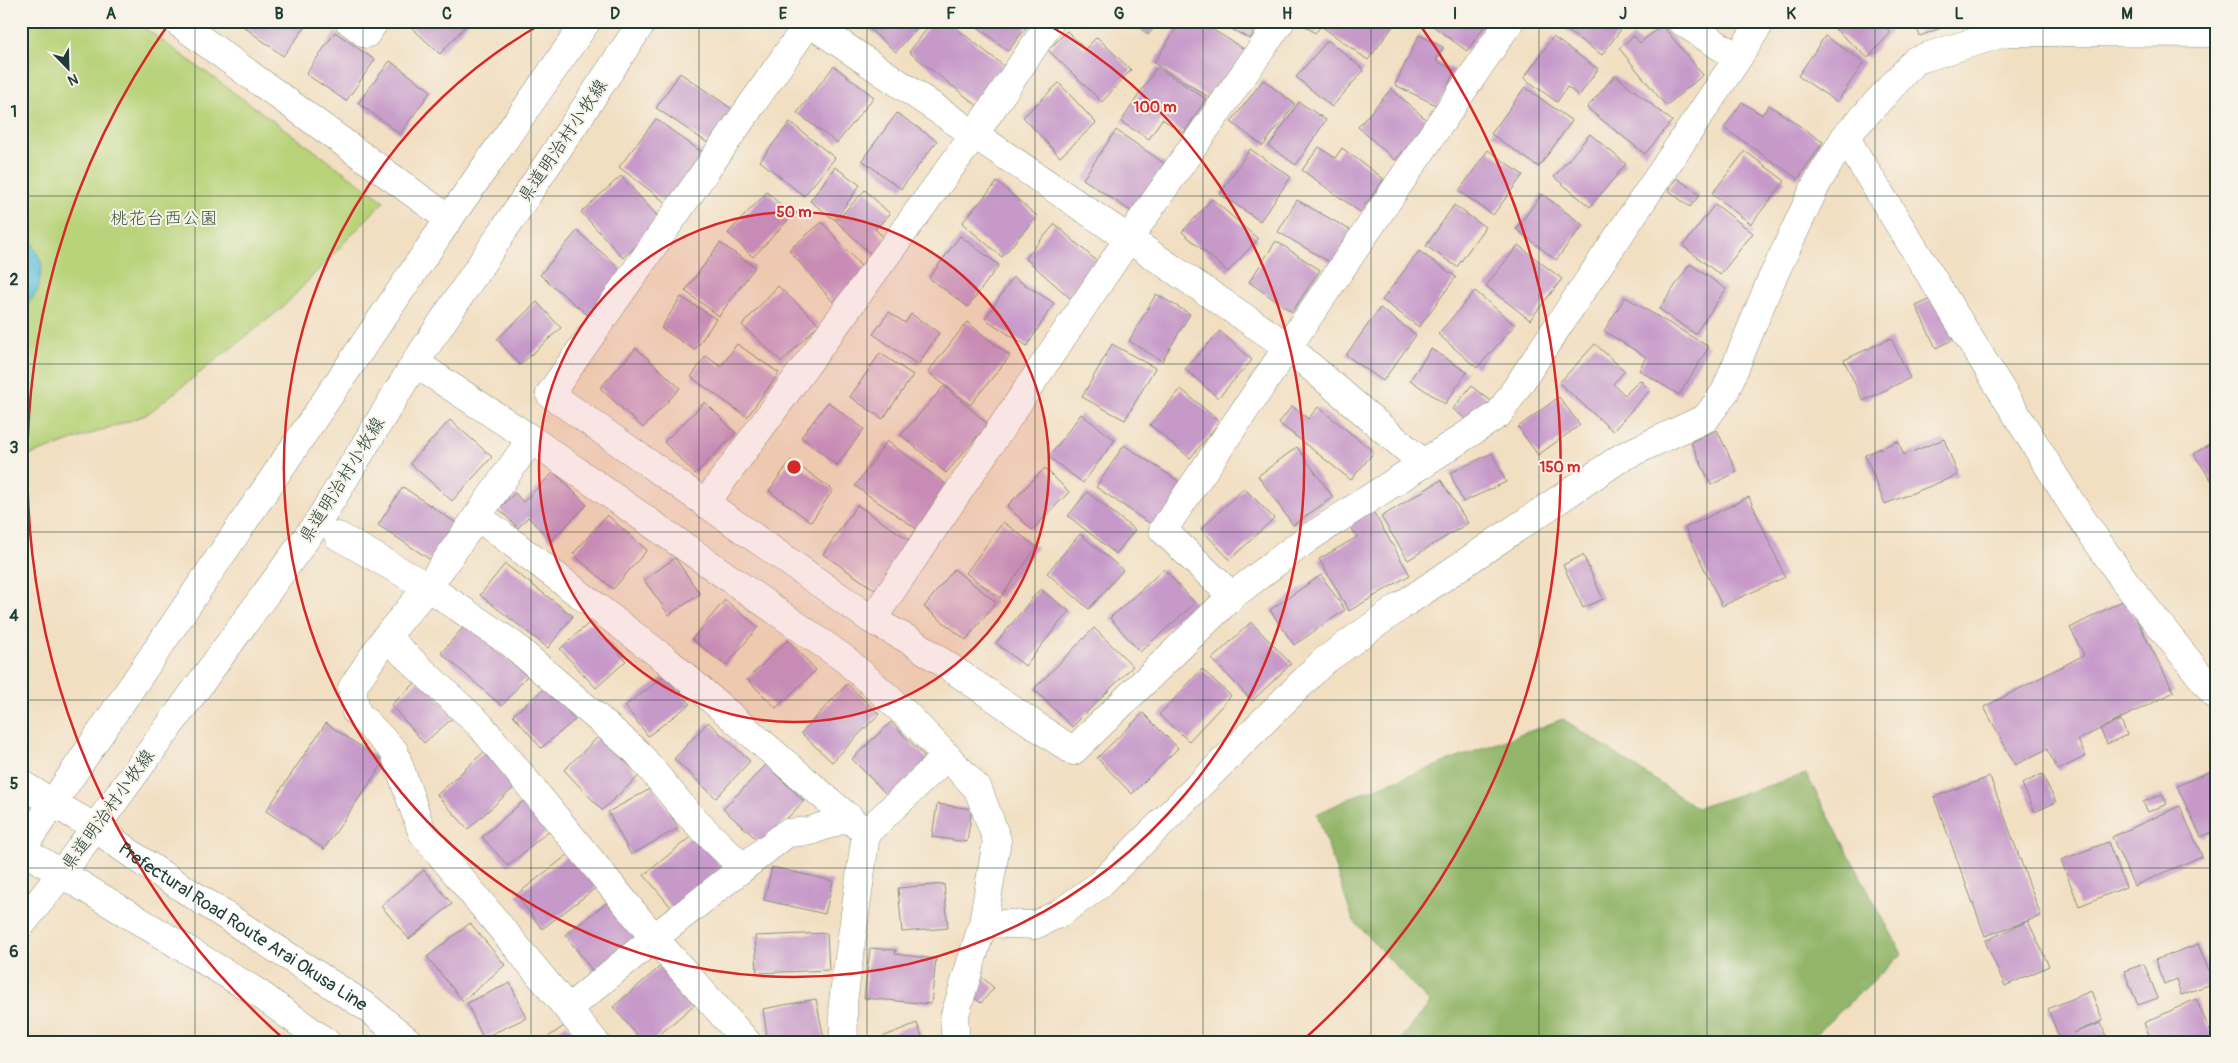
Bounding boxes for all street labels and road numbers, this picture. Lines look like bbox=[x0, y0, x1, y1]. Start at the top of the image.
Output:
street label: 県道明治村小牧線 bbox=[513, 75, 613, 207]
street label: 県道明治村小牧線 bbox=[294, 413, 390, 547]
street label: 県道明治村小牧線 bbox=[56, 745, 160, 875]
street label: Prefectural Road Route Arai Okusa Line bbox=[114, 837, 372, 1016]

